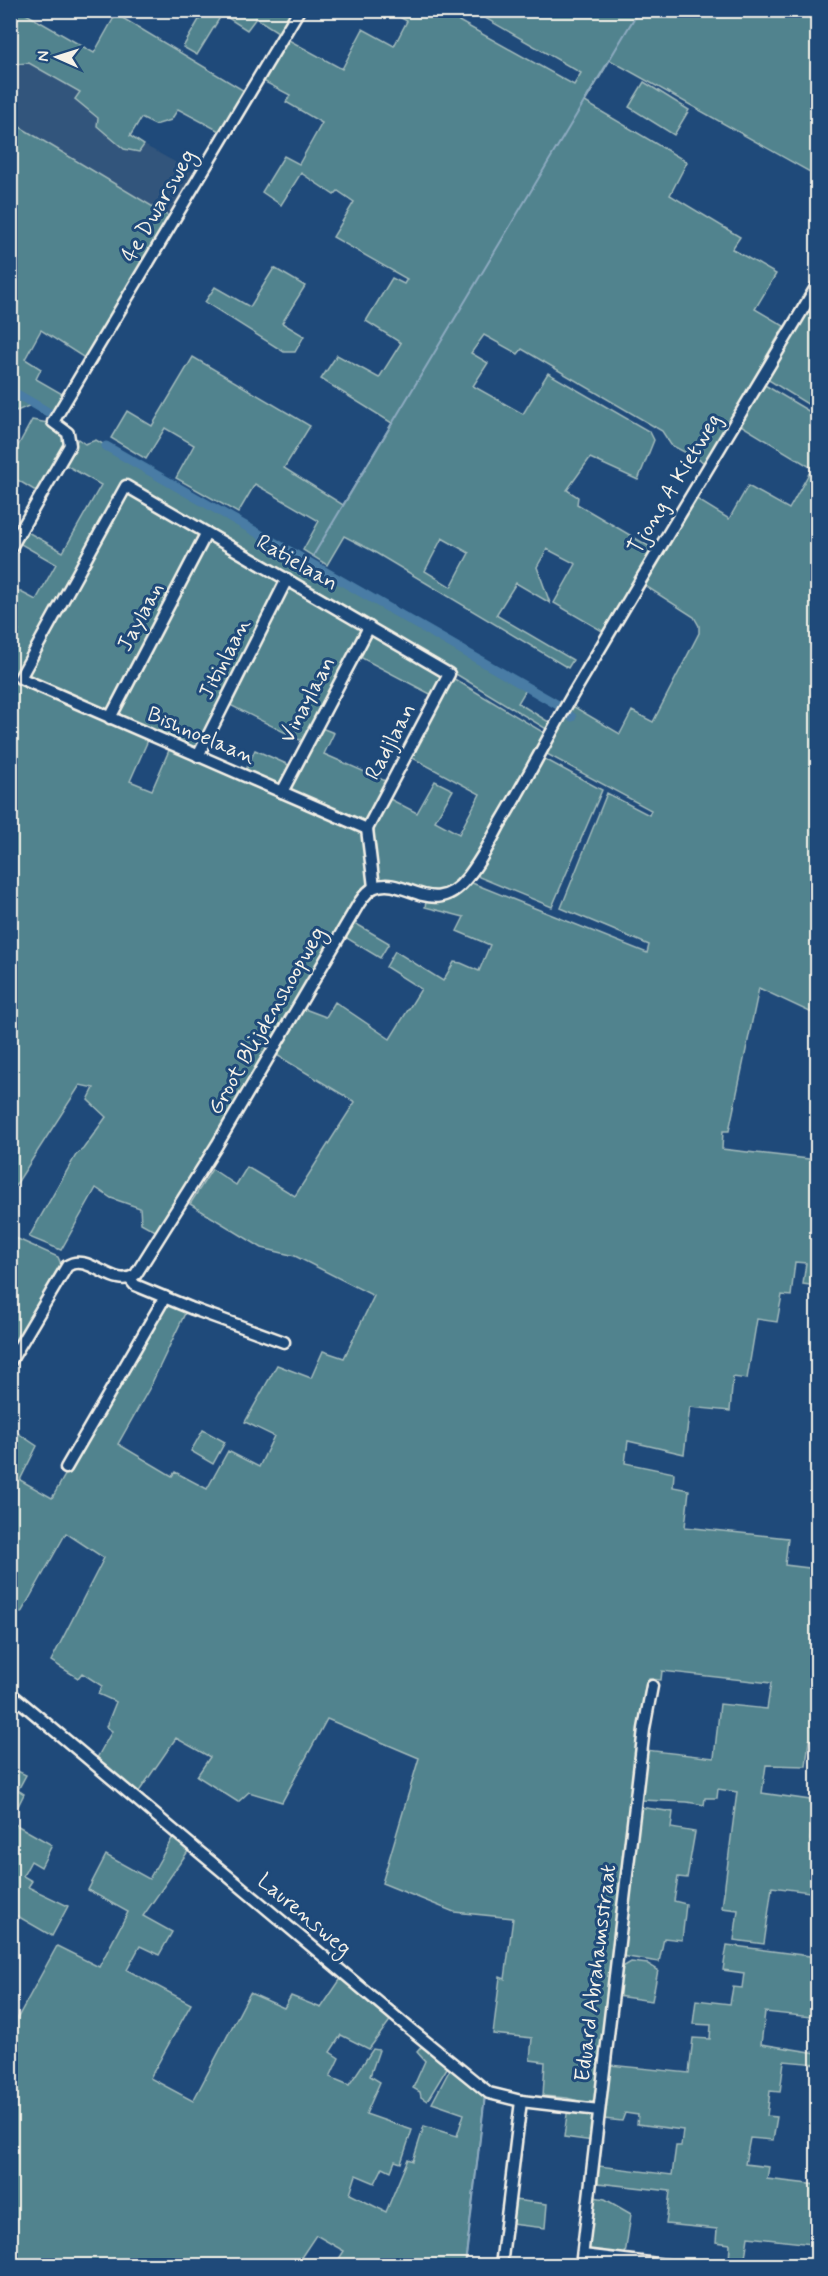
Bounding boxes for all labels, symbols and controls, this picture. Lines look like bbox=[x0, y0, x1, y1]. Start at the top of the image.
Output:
north arrow bbox=[27, 27, 87, 87]
text: N bbox=[33, 50, 54, 62]
street label: 4e Dwarsweg bbox=[115, 145, 205, 269]
street label: Tjong A Kietweg bbox=[622, 408, 729, 560]
street label: Ratielaan bbox=[251, 528, 343, 598]
street label: Jaylaan bbox=[111, 577, 171, 657]
street label: Jitinlaan bbox=[193, 614, 257, 704]
street label: Vinaylaan bbox=[274, 652, 342, 748]
street label: Radjlaan bbox=[359, 699, 423, 785]
street label: Bishnoelaan bbox=[143, 701, 259, 771]
street label: Groot Blijdenshoopweg bbox=[202, 922, 335, 1122]
street label: Eduard Abrahamsstraat bbox=[569, 1863, 623, 2083]
street label: Laurensweg bbox=[249, 1867, 357, 1965]

